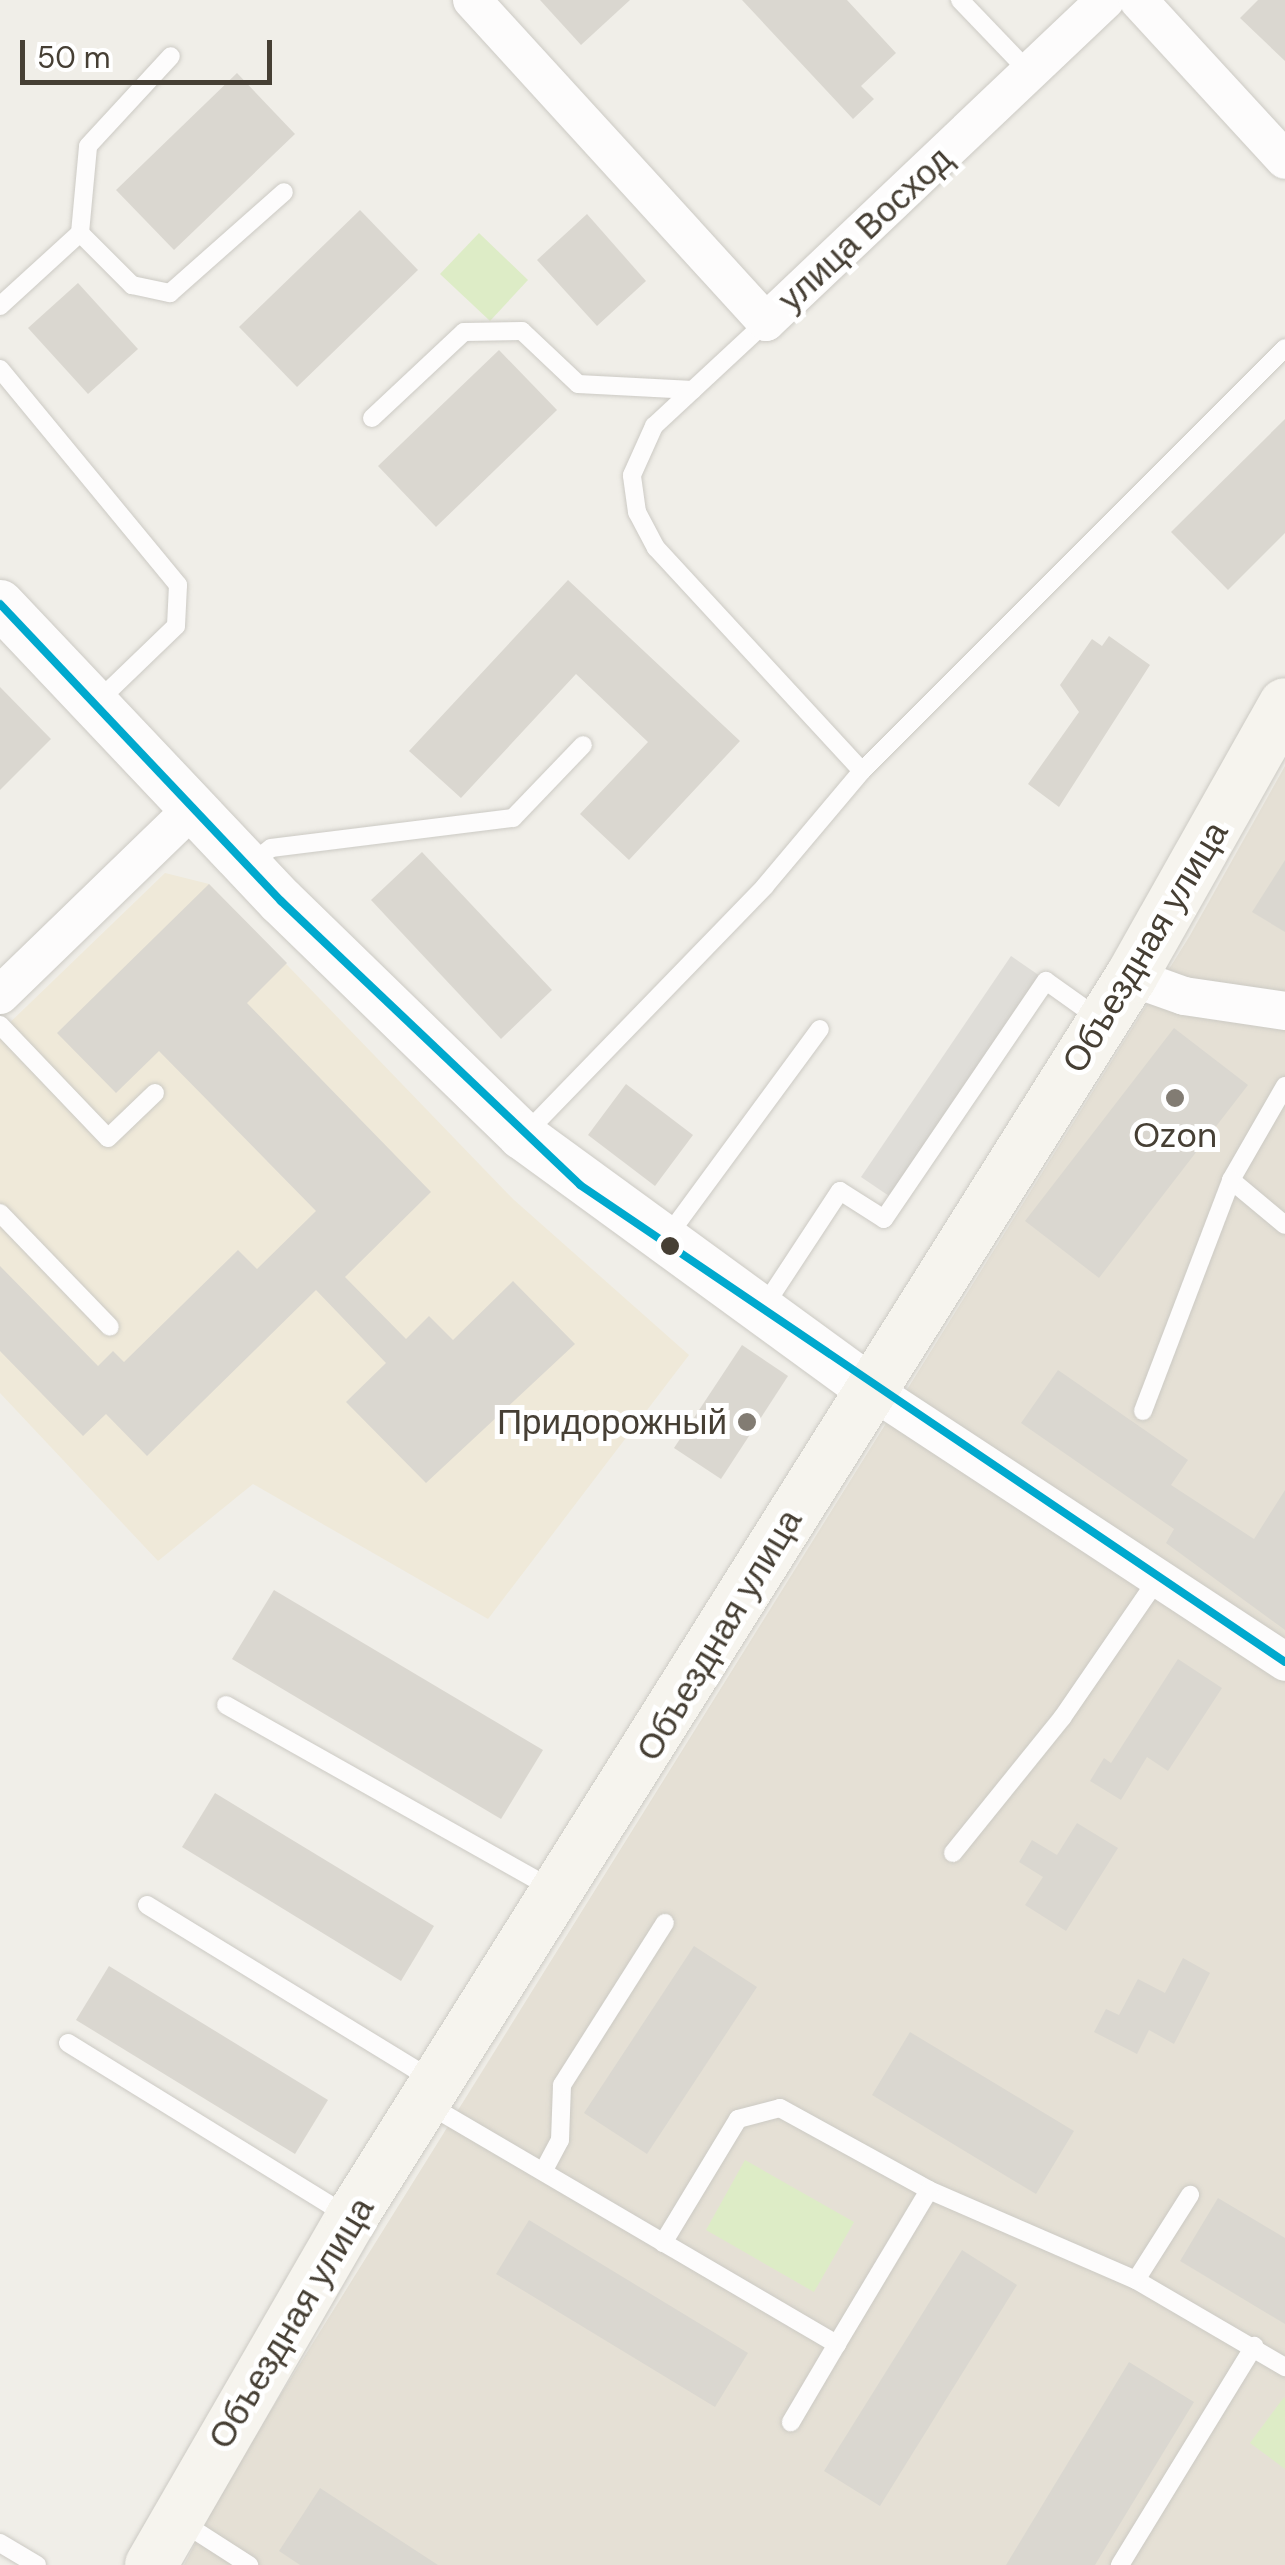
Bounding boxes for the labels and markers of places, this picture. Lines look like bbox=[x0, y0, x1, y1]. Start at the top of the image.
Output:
marker: Ozon bbox=[1164, 1087, 1186, 1109]
place label: Ozon bbox=[1133, 1114, 1217, 1156]
unlabelled marker bbox=[660, 1236, 680, 1256]
place label: Придорожный bbox=[497, 1401, 727, 1443]
marker: Придорожный bbox=[736, 1411, 758, 1433]

